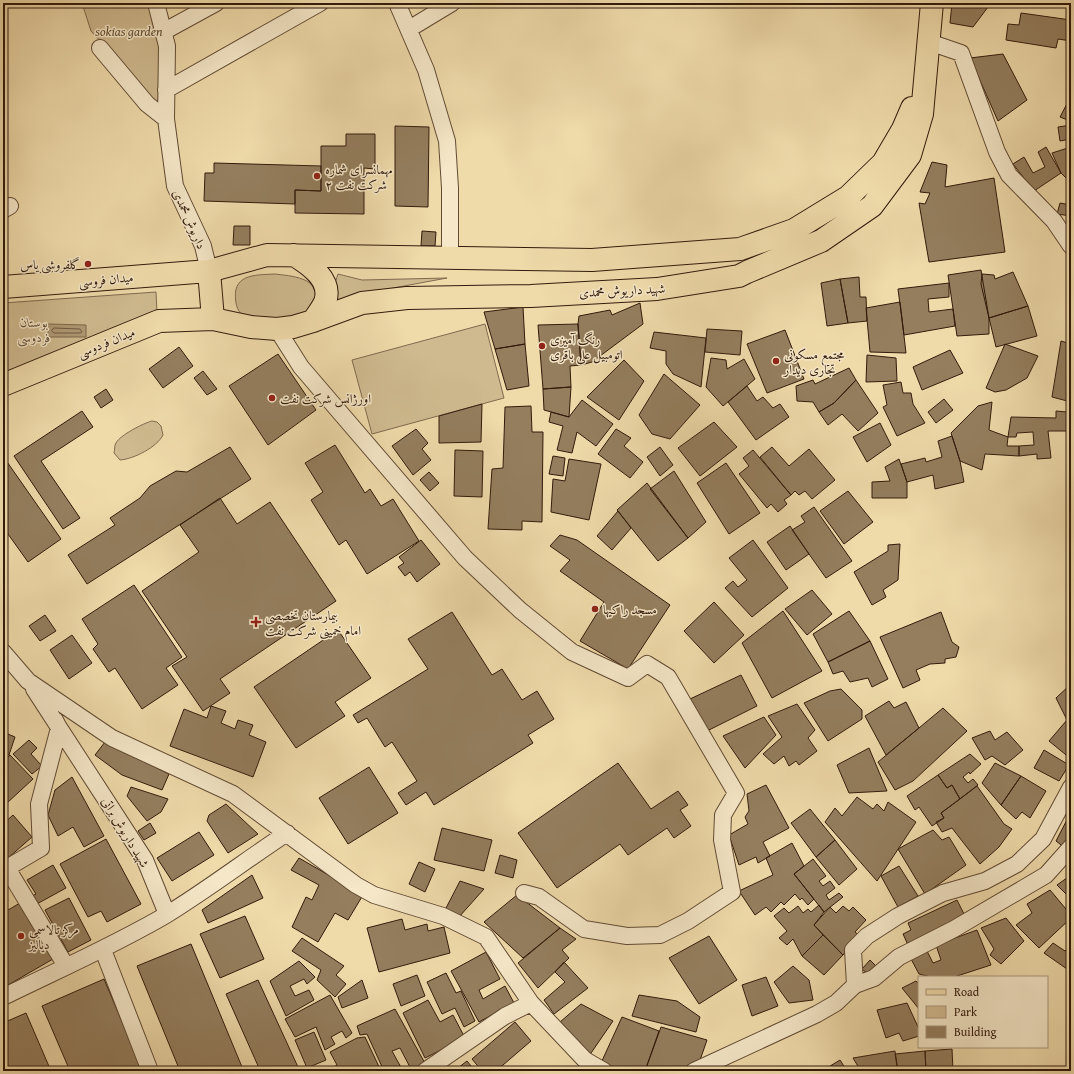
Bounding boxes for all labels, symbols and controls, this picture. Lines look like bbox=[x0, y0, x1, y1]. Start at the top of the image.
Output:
park label: sokias garden bbox=[94, 22, 163, 41]
place label: مهمانسرای شماره ۲ شرکت نفت bbox=[325, 160, 392, 194]
marker: مهمانسرای شماره ۲ شرکت نفت bbox=[312, 171, 322, 181]
street label: داریوش محمدی bbox=[168, 186, 211, 252]
place label: گلفروشی یاس bbox=[20, 255, 80, 274]
marker: گلفروشی یاس bbox=[83, 259, 93, 269]
street label: میدان فروسی bbox=[78, 268, 134, 291]
street label: شهید داریوش محمدی bbox=[578, 279, 666, 302]
park label: بوستان فردوسی bbox=[17, 313, 51, 347]
street label: میدان فردوسی bbox=[74, 322, 138, 363]
place label: رنگ آمیزی اتومبیل علی باقری bbox=[550, 330, 623, 365]
marker: رنگ آمیزی اتومبیل علی باقری bbox=[537, 341, 547, 351]
place label: مجتمع مسکونی تجاری دیدار bbox=[782, 345, 845, 379]
marker: مجتمع مسکونی تجاری دیدار bbox=[771, 356, 781, 366]
place label: اورژانس شرکت نفت bbox=[280, 389, 371, 408]
marker: اورژانس شرکت نفت bbox=[267, 393, 277, 403]
place label: مسجد راکیها bbox=[603, 600, 657, 619]
marker: مسجد راکیها bbox=[590, 604, 600, 614]
place label: بیمارستان تخصصی امام خمینی شرکت نفت bbox=[265, 606, 361, 642]
marker: بیمارستان تخصصی امام خمینی شرکت نفت bbox=[250, 616, 262, 628]
street label: شهید داریوش براتی bbox=[97, 793, 154, 871]
place label: مرکز تالاسمی دیالیز bbox=[27, 920, 79, 954]
marker: مرکز تالاسمی دیالیز bbox=[16, 931, 26, 941]
legend bbox=[918, 976, 1048, 1048]
text: Road bbox=[954, 983, 980, 1000]
text: Park bbox=[954, 1003, 978, 1020]
text: Building bbox=[954, 1023, 997, 1040]

